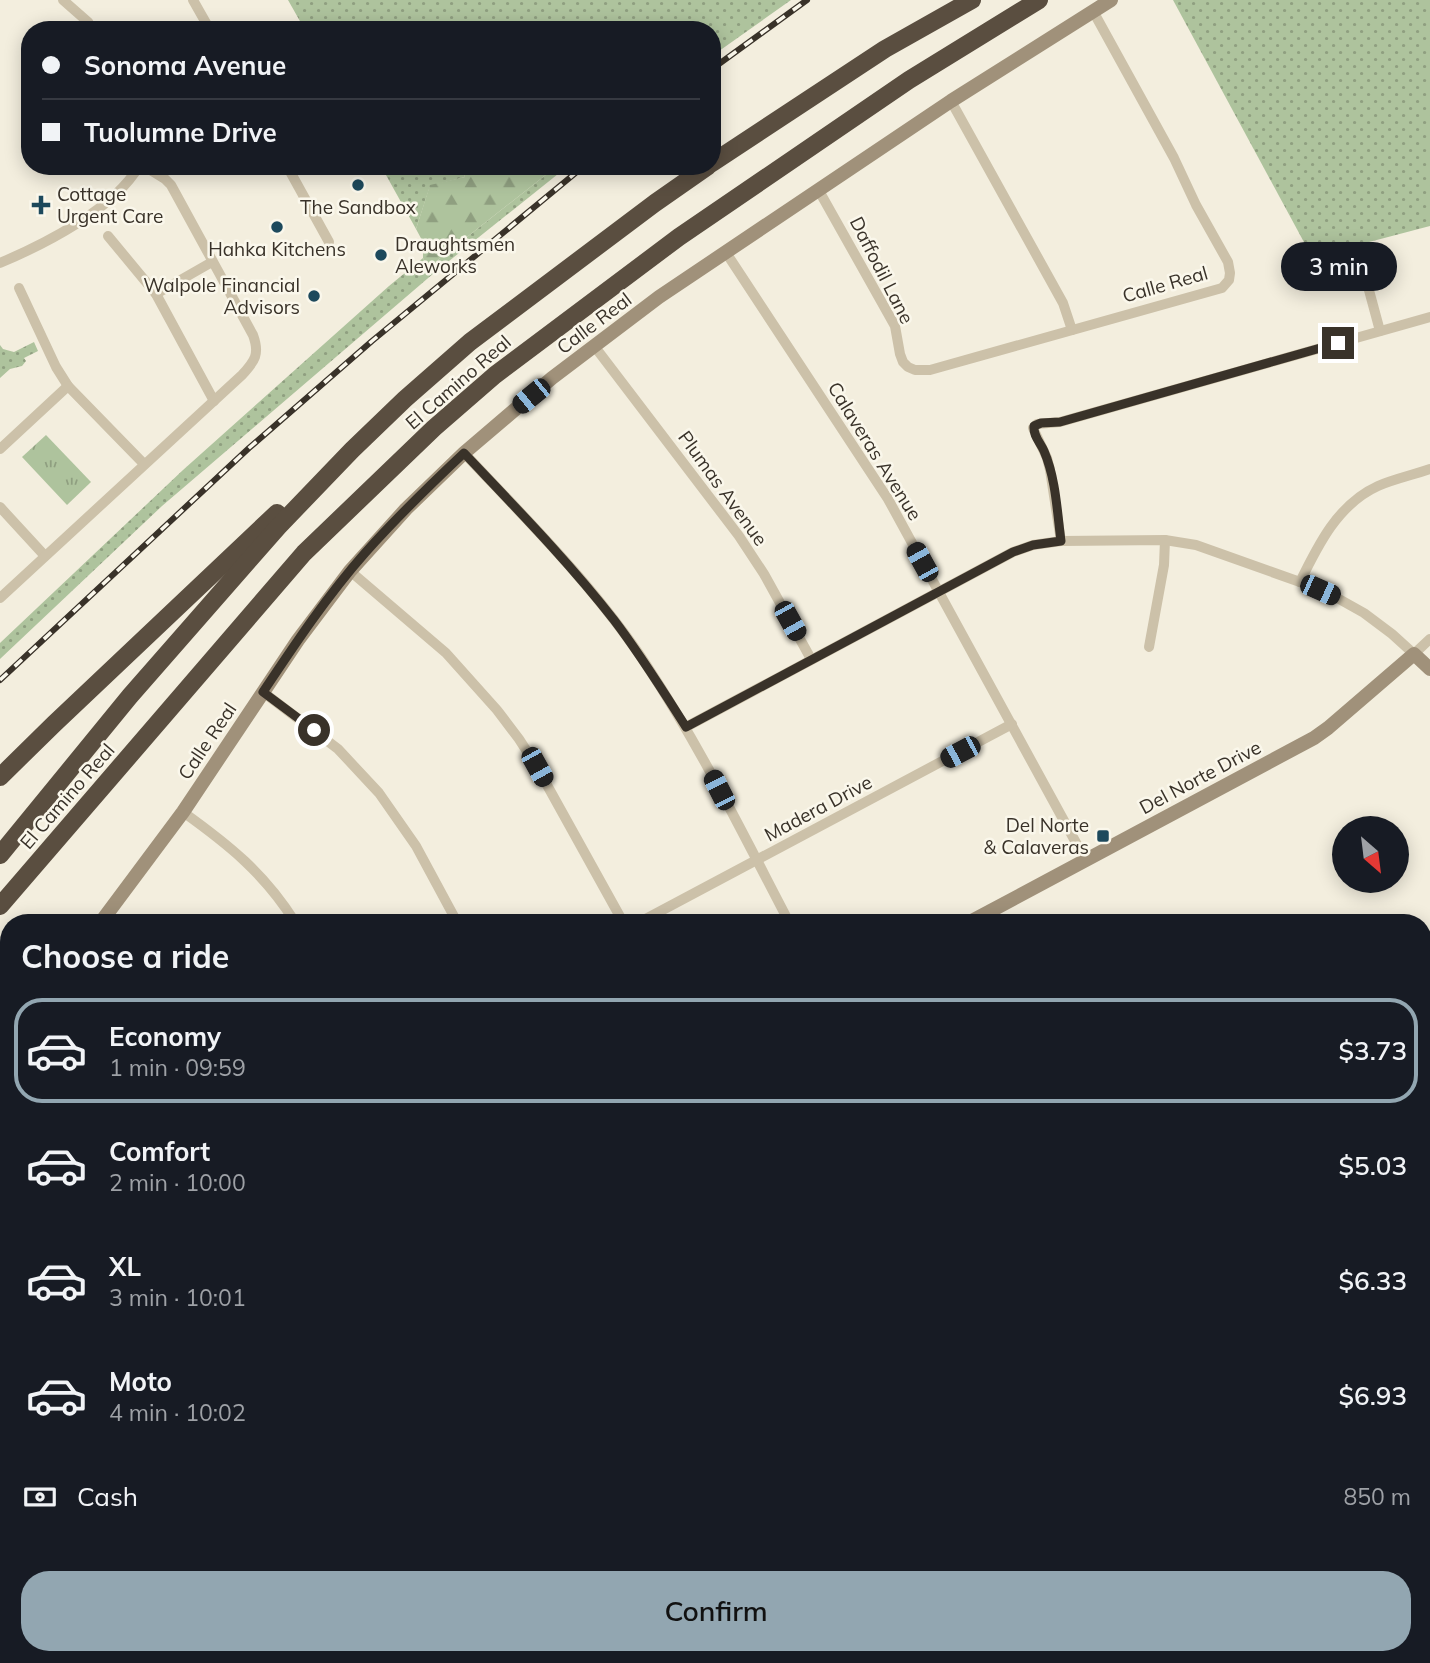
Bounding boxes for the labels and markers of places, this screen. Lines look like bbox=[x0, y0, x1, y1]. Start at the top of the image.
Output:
marker: The Sandbox bbox=[350, 177, 366, 193]
place label: Cottage Urgent Care bbox=[57, 182, 163, 228]
marker: Cottage Urgent Care bbox=[31, 195, 51, 215]
place label: The Sandbox bbox=[300, 195, 416, 219]
marker: Hahka Kitchens bbox=[269, 219, 285, 235]
place label: Draughtsmen Aleworks bbox=[395, 232, 515, 278]
place label: Hahka Kitchens bbox=[208, 237, 346, 261]
marker: Draughtsmen Aleworks bbox=[373, 247, 389, 263]
place label: Walpole Financial Advisors bbox=[143, 273, 300, 319]
marker: Walpole Financial Advisors bbox=[306, 288, 322, 304]
place label: Del Norte & Calaveras bbox=[983, 813, 1089, 859]
marker: Del Norte & Calaveras bbox=[1095, 828, 1111, 844]

